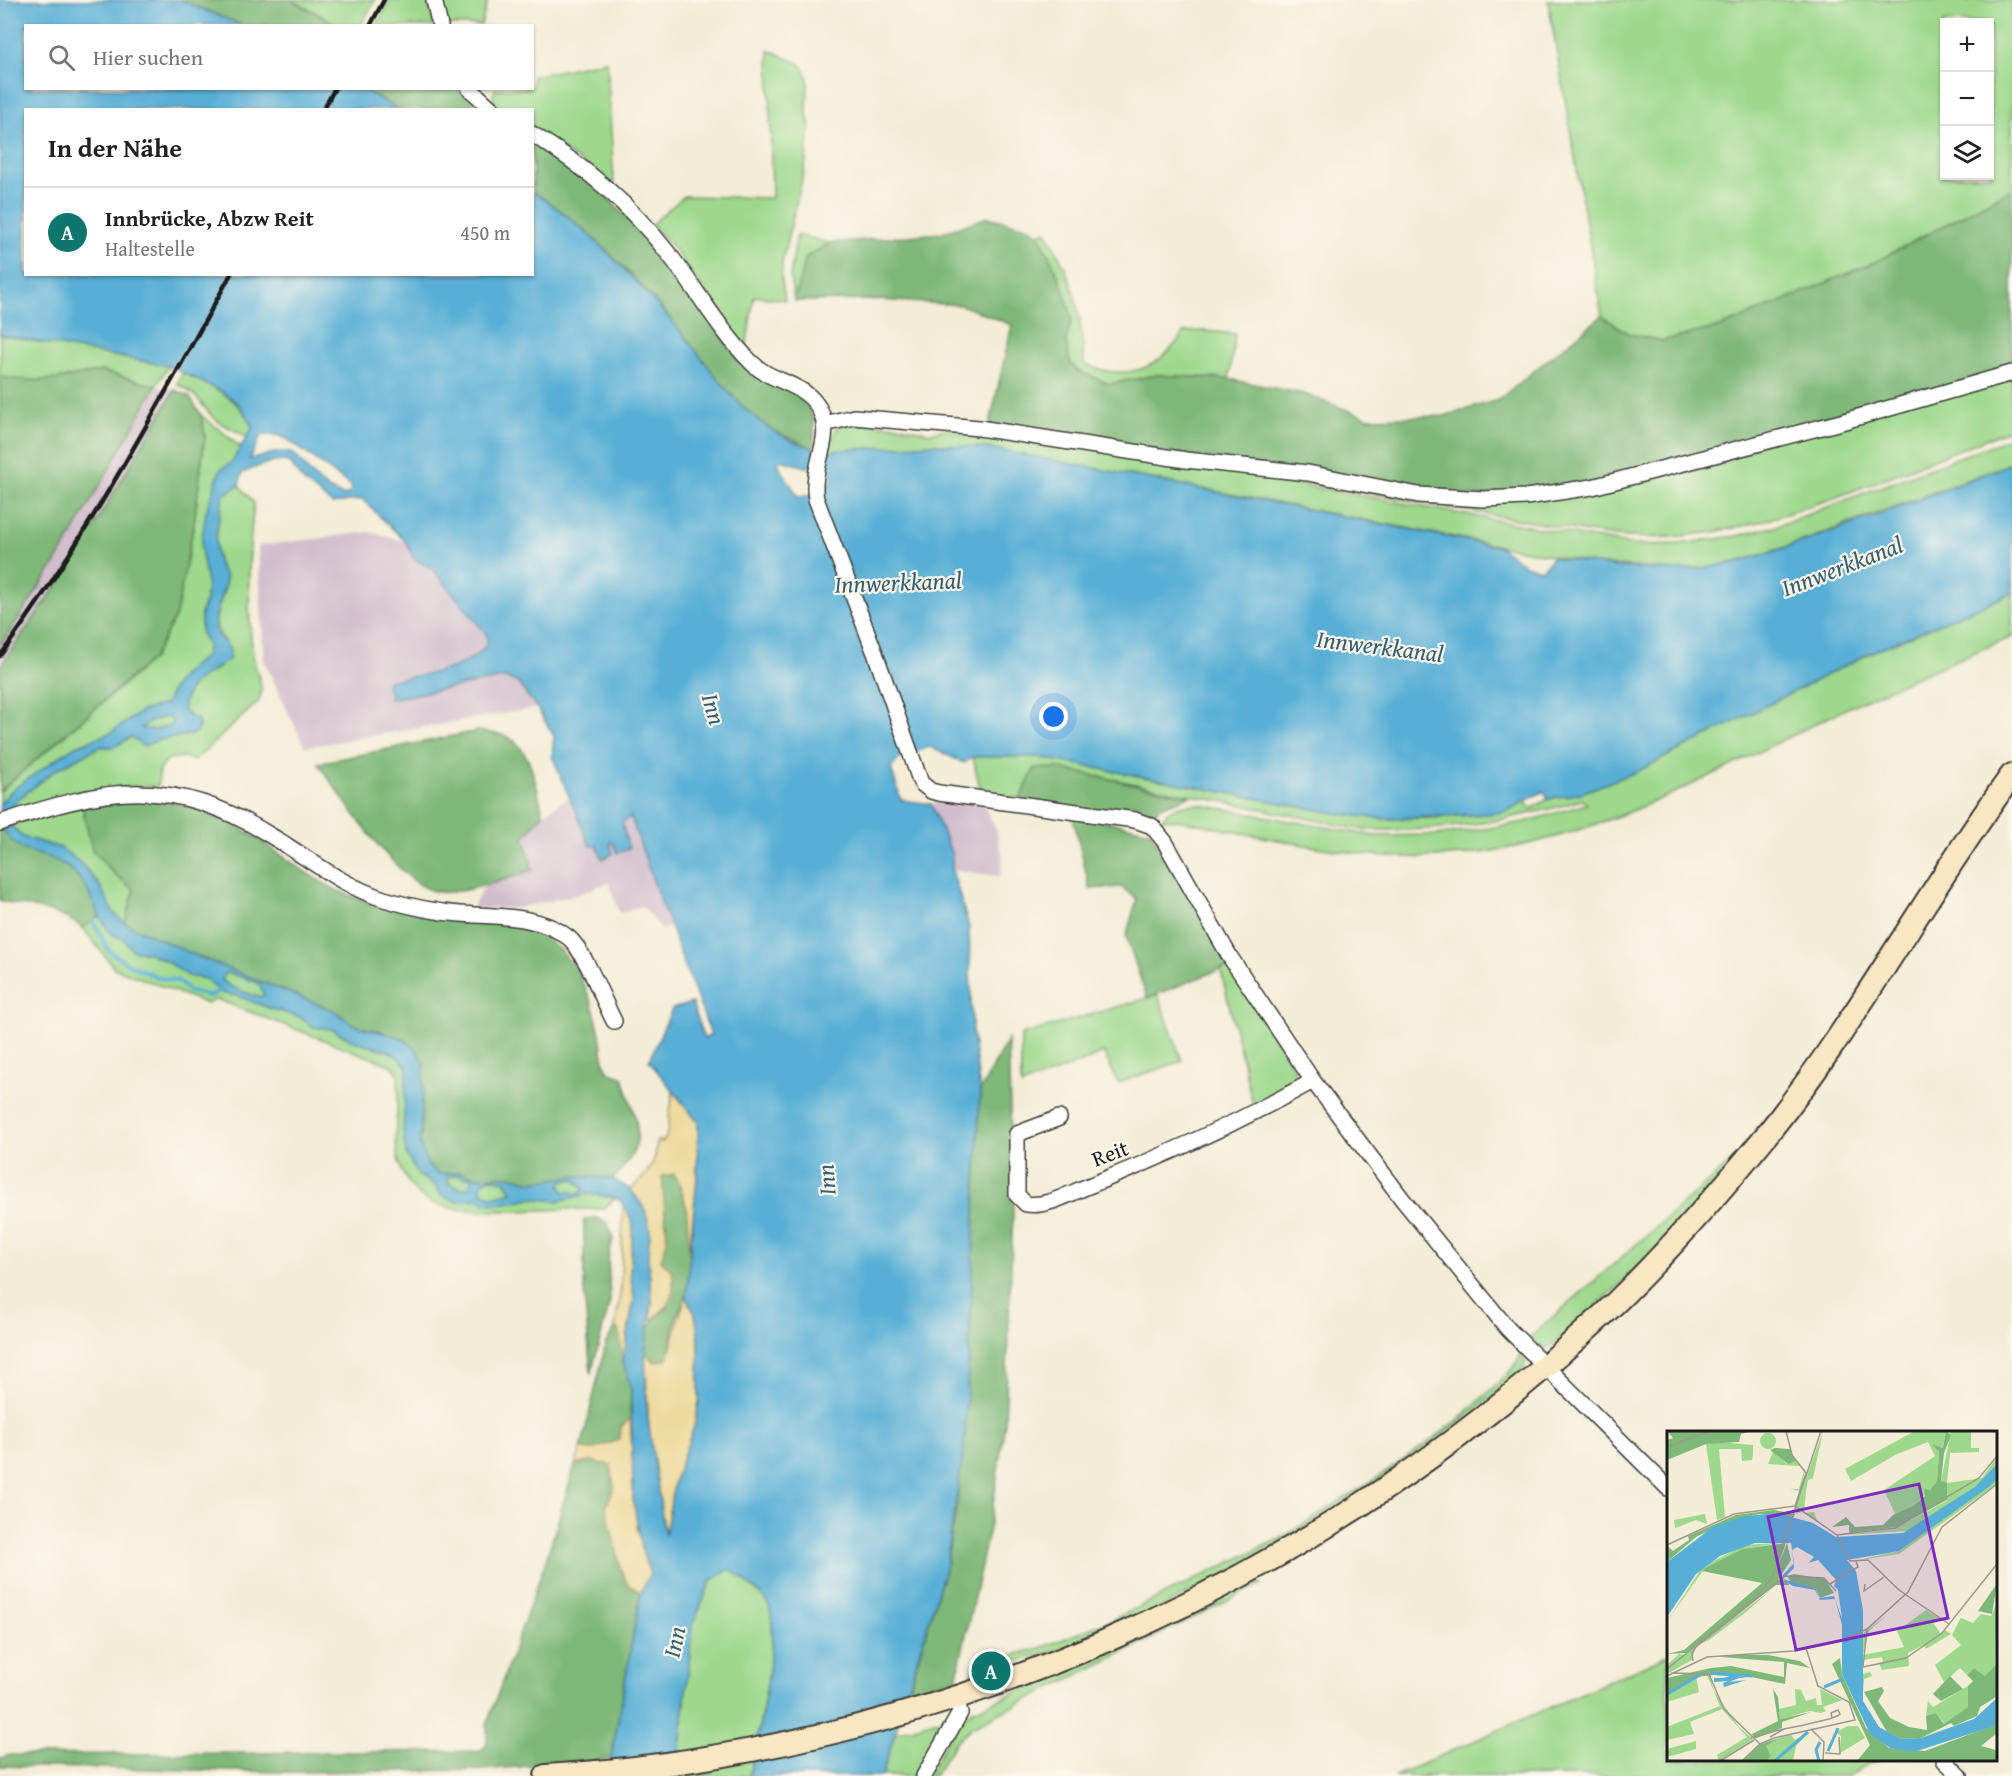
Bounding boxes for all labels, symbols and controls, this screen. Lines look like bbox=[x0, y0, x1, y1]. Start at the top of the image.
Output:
map controls bbox=[1940, 18, 1994, 180]
button: + bbox=[1940, 18, 1994, 72]
search box bbox=[24, 24, 534, 90]
icon: search bbox=[45, 41, 78, 74]
text: Hier suchen bbox=[93, 41, 203, 73]
button: − bbox=[1940, 72, 1994, 126]
button: layers bbox=[1940, 126, 1994, 180]
text: In der Nähe bbox=[48, 128, 182, 167]
text: Innbrücke, Abzw Reit bbox=[105, 202, 314, 234]
text: A bbox=[61, 218, 74, 247]
text: 450 m bbox=[460, 218, 510, 247]
text: Haltestelle bbox=[105, 234, 195, 263]
water label: Innwerkkanal bbox=[1776, 527, 1908, 605]
water label: Innwerkkanal bbox=[834, 562, 962, 602]
water label: Innwerkkanal bbox=[1315, 621, 1445, 671]
water label: Inn bbox=[693, 689, 735, 729]
your location bbox=[1039, 702, 1068, 731]
street label: Reit bbox=[1087, 1131, 1133, 1175]
water label: Inn bbox=[807, 1163, 845, 1197]
inset map bbox=[1667, 1431, 1997, 1761]
water label: Inn bbox=[654, 1623, 694, 1661]
pin: A bbox=[972, 1648, 1010, 1694]

